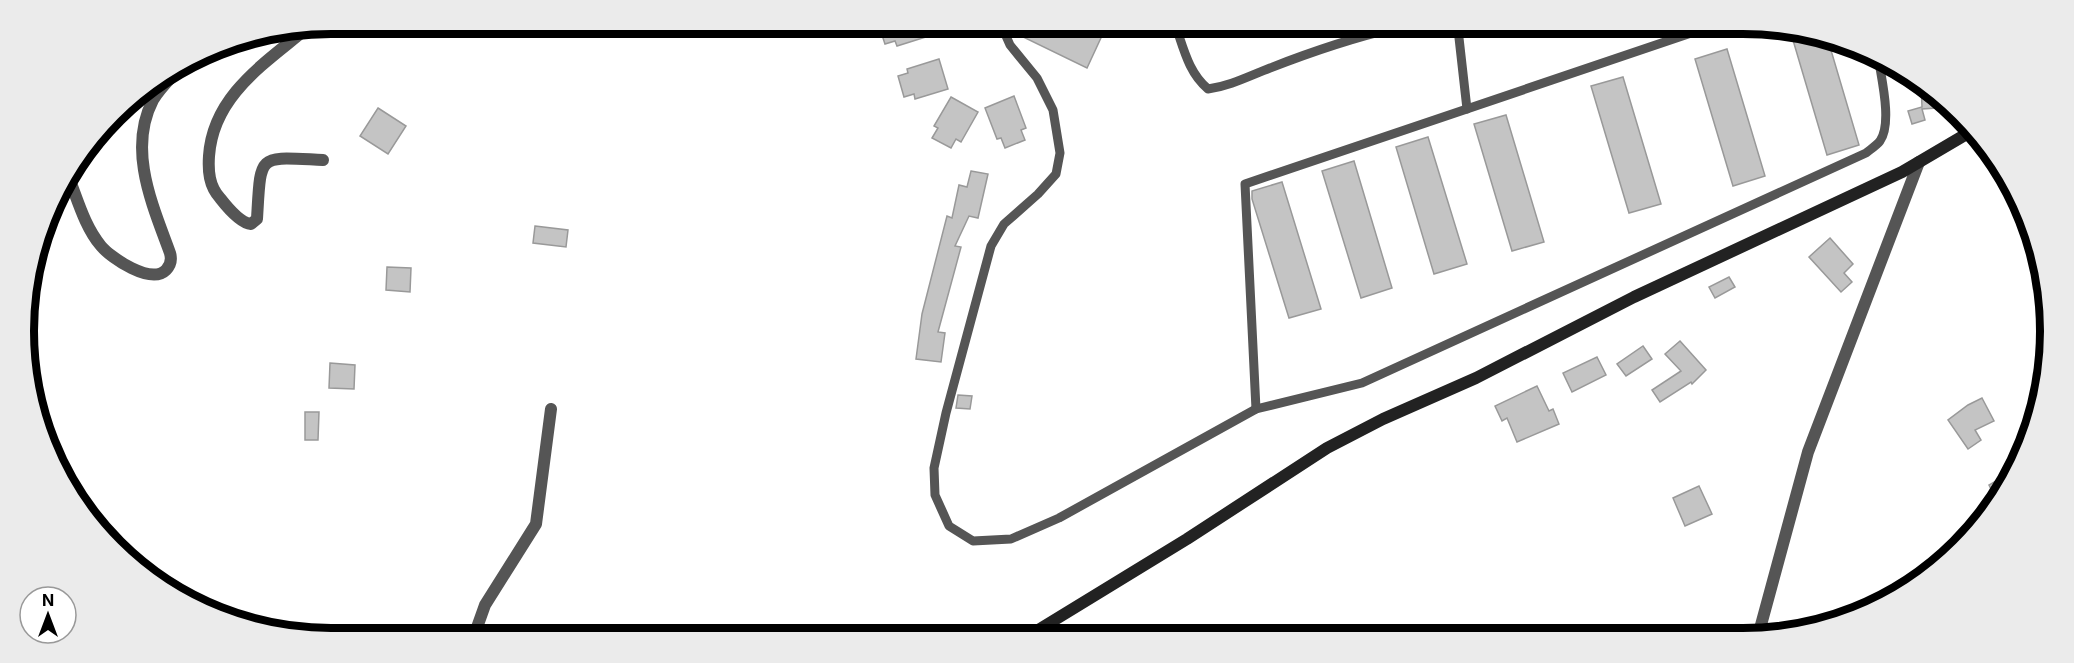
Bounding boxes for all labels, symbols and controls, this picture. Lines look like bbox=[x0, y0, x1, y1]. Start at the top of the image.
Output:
north arrow bbox=[18, 585, 78, 645]
text: N bbox=[42, 590, 54, 610]

